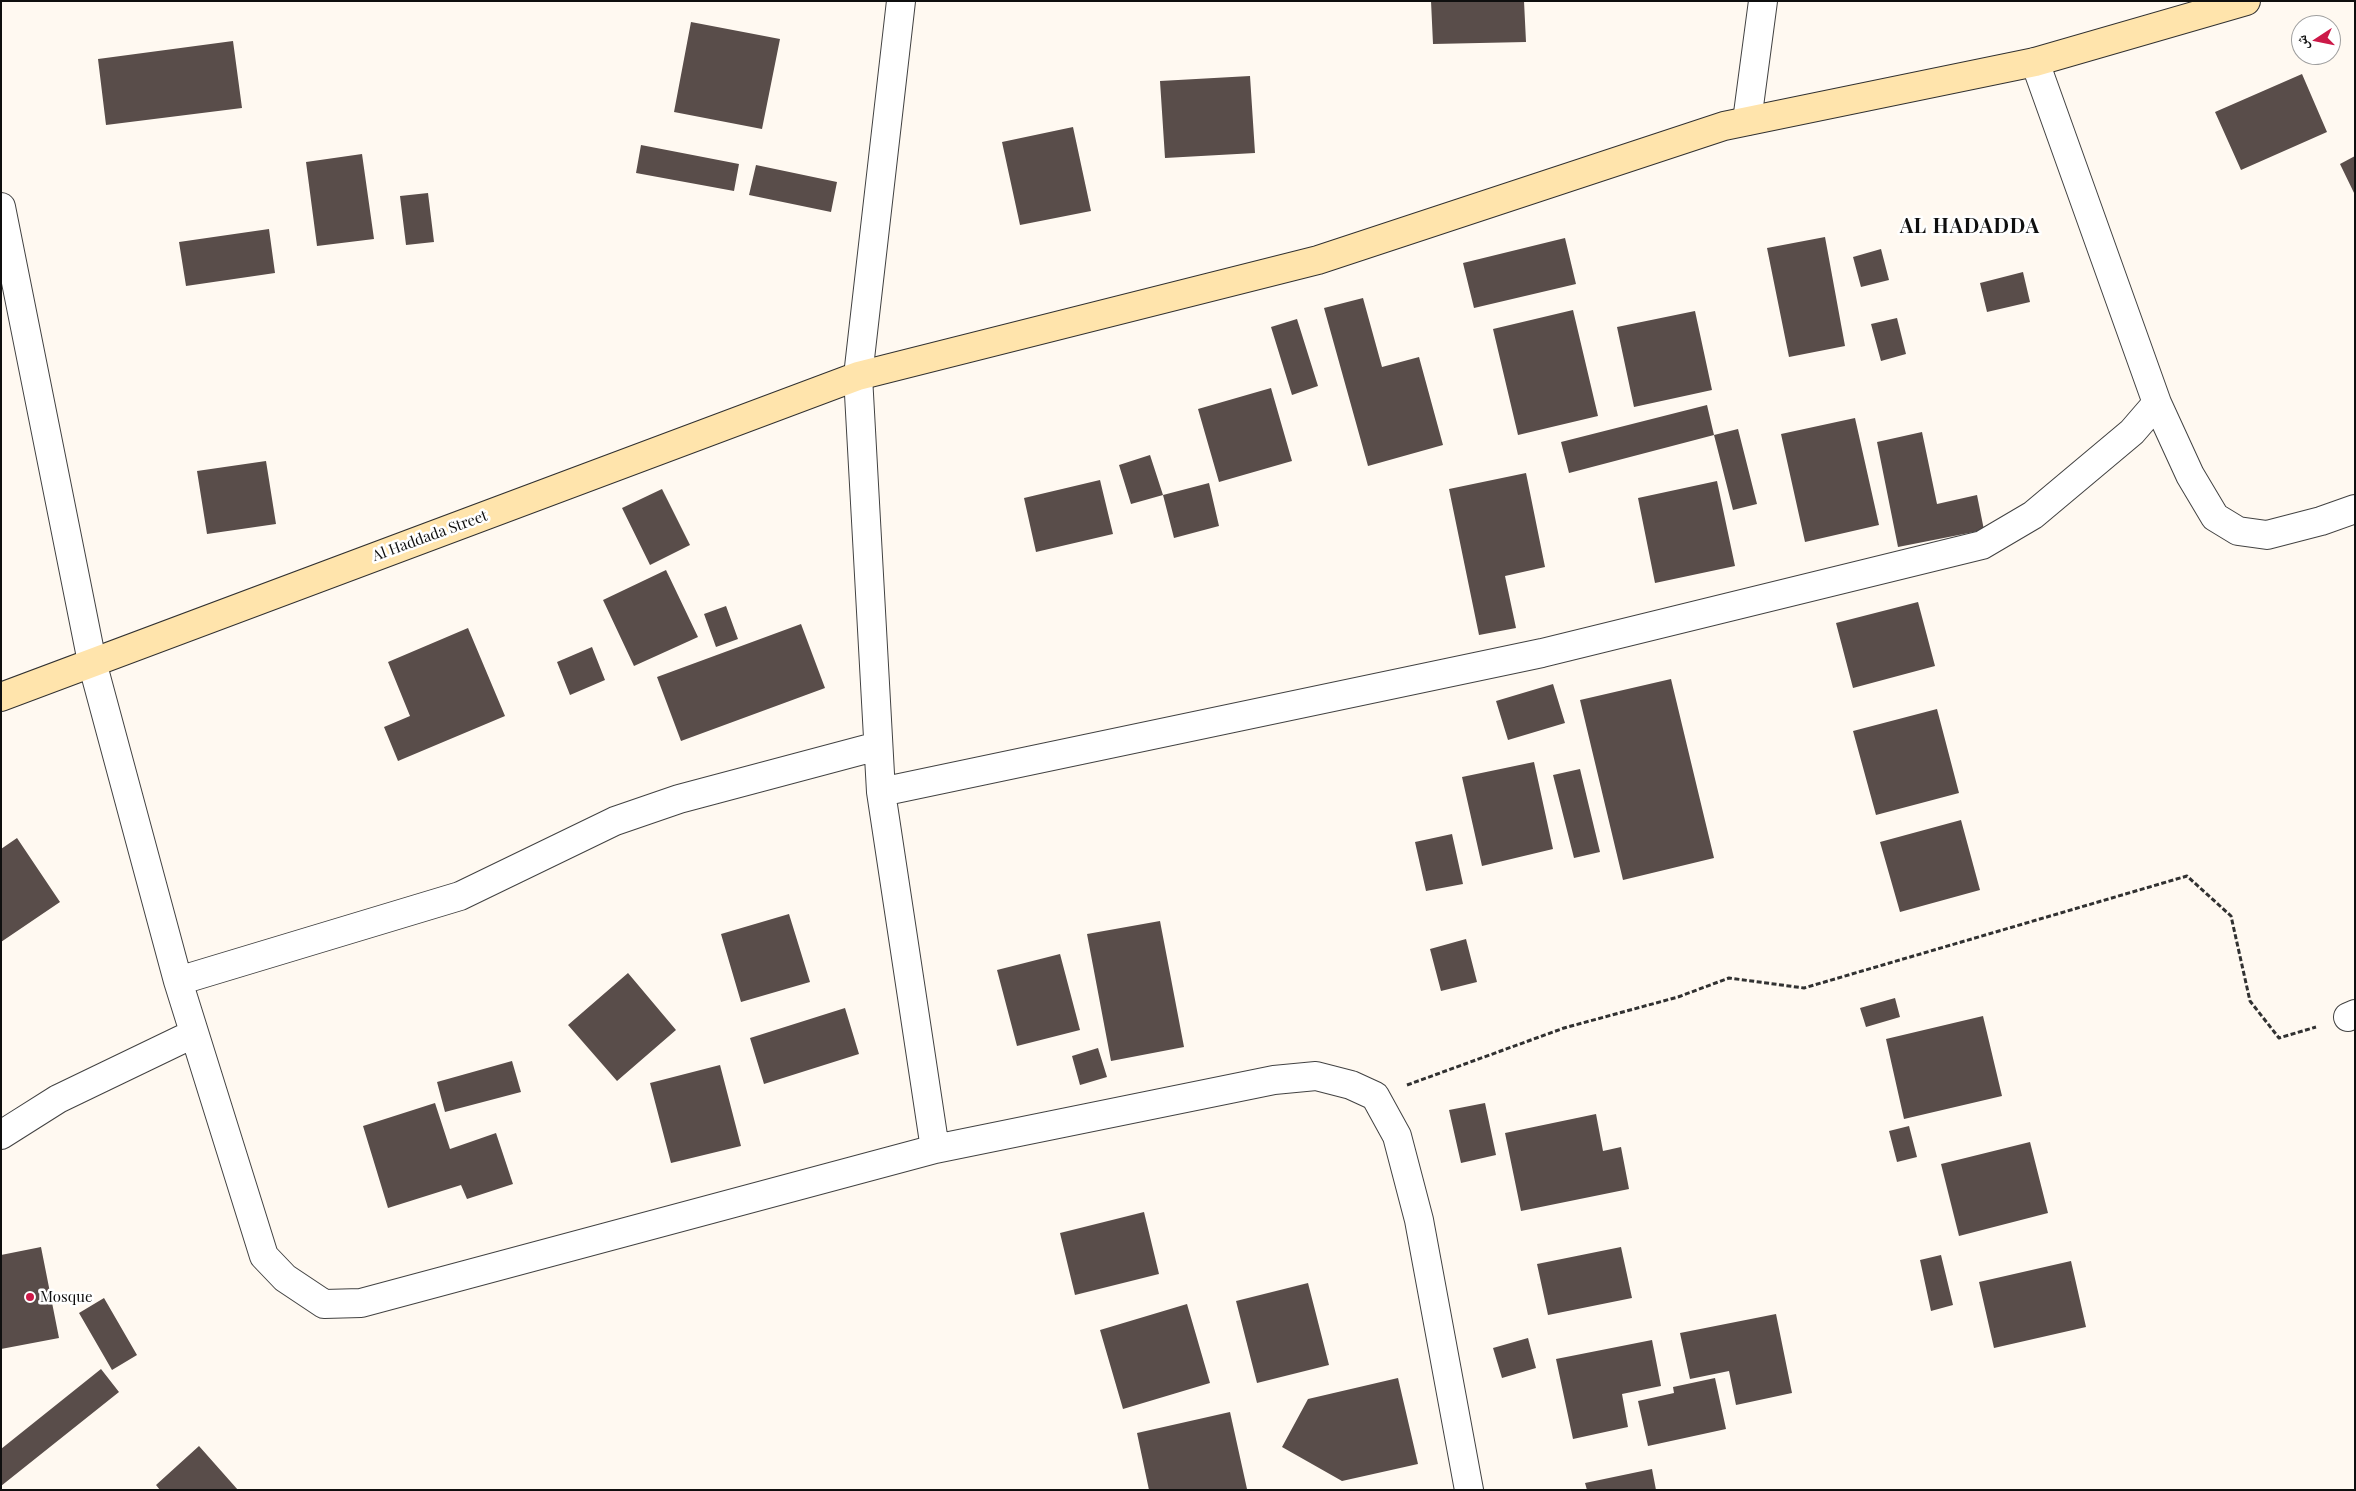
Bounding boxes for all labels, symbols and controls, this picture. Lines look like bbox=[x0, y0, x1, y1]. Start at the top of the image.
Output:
north arrow bbox=[2291, 15, 2341, 65]
text: ش bbox=[2291, 34, 2313, 52]
district label: AL HADADDA bbox=[1899, 215, 2041, 239]
street label: Al Haddada Street bbox=[370, 507, 490, 565]
place label: Mosque bbox=[40, 1288, 92, 1306]
marker: Mosque bbox=[24, 1291, 36, 1303]

